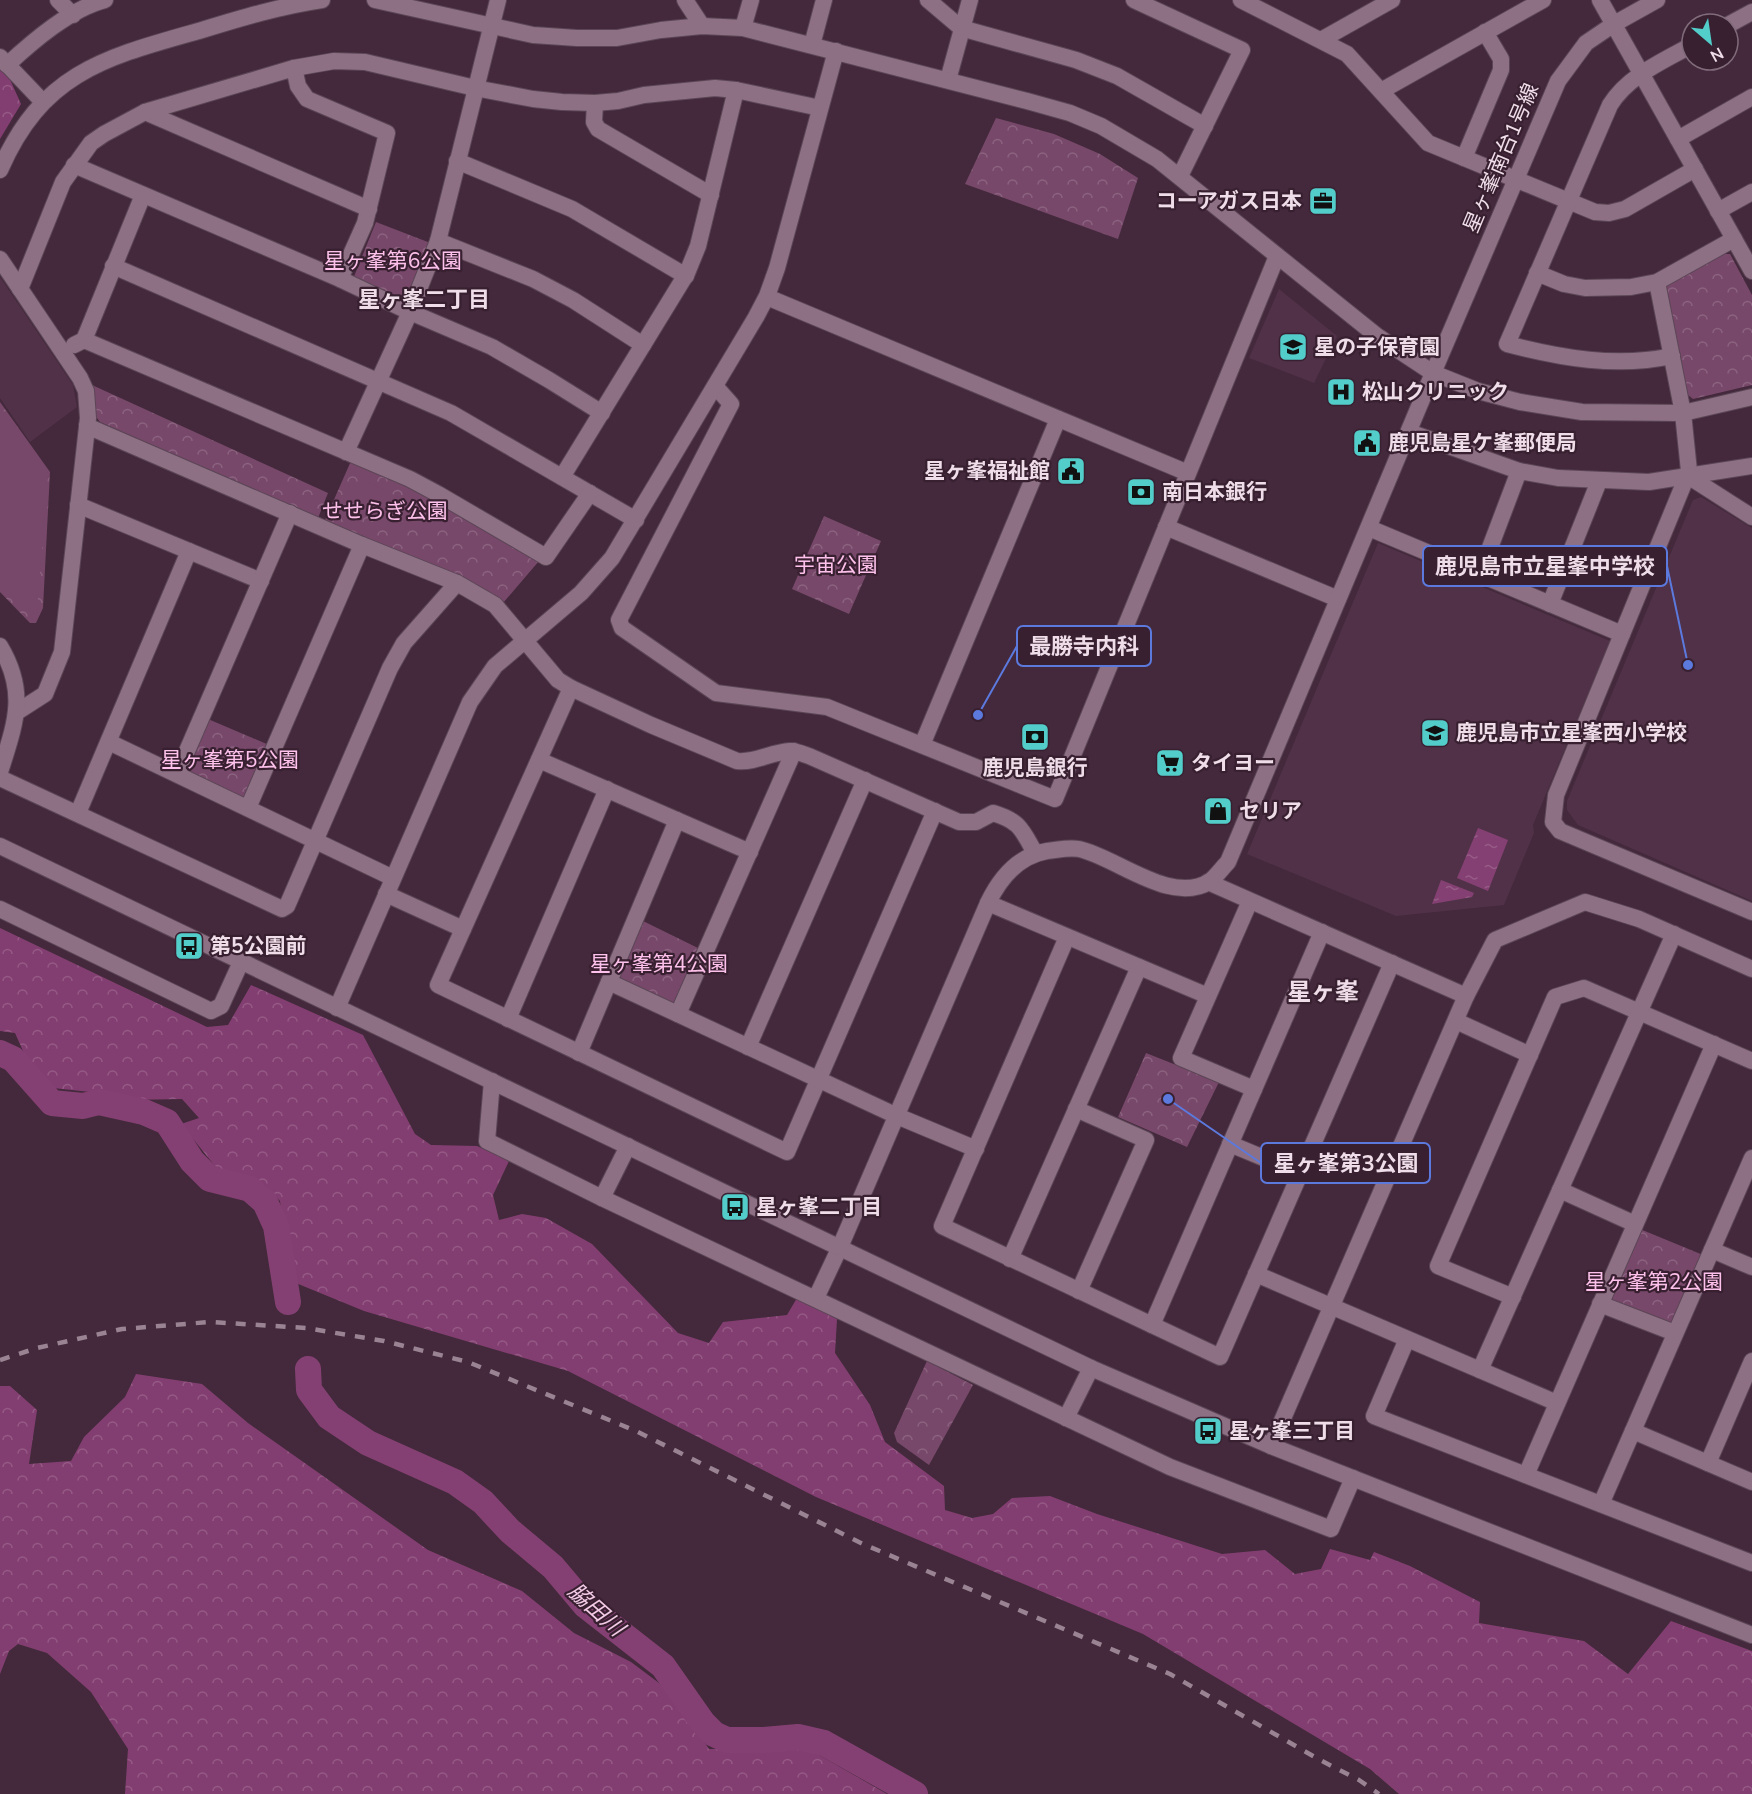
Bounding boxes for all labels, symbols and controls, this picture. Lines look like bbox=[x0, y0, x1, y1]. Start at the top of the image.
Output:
north arrow bbox=[1680, 12, 1740, 72]
text: N bbox=[1706, 42, 1727, 67]
street label: 星ヶ峯南台1号線 bbox=[1457, 79, 1545, 237]
office icon: コーアガス日本 bbox=[1307, 185, 1339, 217]
place label: コーアガス日本 bbox=[1156, 187, 1302, 215]
park label: 星ヶ峯第6公園 bbox=[324, 247, 462, 275]
district label: 星ヶ峯二丁目 bbox=[358, 285, 490, 315]
school or university icon: 星の子保育園 bbox=[1277, 331, 1309, 363]
place label: 星の子保育園 bbox=[1314, 333, 1440, 361]
hospital icon: 松山クリニック bbox=[1325, 376, 1357, 408]
place label: 松山クリニック bbox=[1362, 378, 1509, 406]
public building icon: 鹿児島星ケ峯郵便局 bbox=[1351, 427, 1383, 459]
place label: 鹿児島星ケ峯郵便局 bbox=[1388, 429, 1577, 457]
public building icon: 星ヶ峯福祉館 bbox=[1055, 455, 1087, 487]
place label: 星ヶ峯福祉館 bbox=[924, 457, 1050, 485]
bank icon: 南日本銀行 bbox=[1125, 476, 1157, 508]
place label: 南日本銀行 bbox=[1162, 478, 1267, 506]
park label: せせらぎ公園 bbox=[322, 497, 448, 525]
callout: 鹿児島市立星峯中学校 bbox=[1423, 546, 1667, 586]
park label: 宇宙公園 bbox=[794, 551, 878, 579]
text: 鹿児島市立星峯中学校 bbox=[1435, 552, 1655, 582]
callout: 最勝寺内科 bbox=[1017, 626, 1151, 666]
text: 最勝寺内科 bbox=[1029, 632, 1139, 662]
school or university icon: 鹿児島市立星峯西小学校 bbox=[1419, 717, 1451, 749]
place label: 鹿児島市立星峯西小学校 bbox=[1456, 719, 1687, 747]
bank icon: 鹿児島銀行 bbox=[1019, 721, 1051, 753]
park label: 星ヶ峯第5公園 bbox=[161, 746, 299, 774]
supermarket icon: タイヨー bbox=[1154, 747, 1186, 779]
place label: タイヨー bbox=[1191, 749, 1275, 777]
place label: 鹿児島銀行 bbox=[983, 754, 1088, 782]
shop icon: セリア bbox=[1202, 795, 1234, 827]
place label: セリア bbox=[1239, 797, 1302, 825]
bus stop icon: 第5公園前 bbox=[173, 930, 205, 962]
place label: 第5公園前 bbox=[210, 932, 307, 960]
park label: 星ヶ峯第4公園 bbox=[590, 950, 728, 978]
district label: 星ヶ峯 bbox=[1287, 976, 1359, 1008]
callout: 星ヶ峯第3公園 bbox=[1261, 1143, 1430, 1183]
text: 星ヶ峯第3公園 bbox=[1273, 1149, 1419, 1179]
bus stop icon: 星ヶ峯二丁目 bbox=[719, 1191, 751, 1223]
place label: 星ヶ峯二丁目 bbox=[756, 1193, 882, 1221]
park label: 星ヶ峯第2公園 bbox=[1585, 1268, 1723, 1296]
bus stop icon: 星ヶ峯三丁目 bbox=[1192, 1415, 1224, 1447]
place label: 星ヶ峯三丁目 bbox=[1229, 1417, 1355, 1445]
water label: 脇田川 bbox=[561, 1577, 632, 1645]

